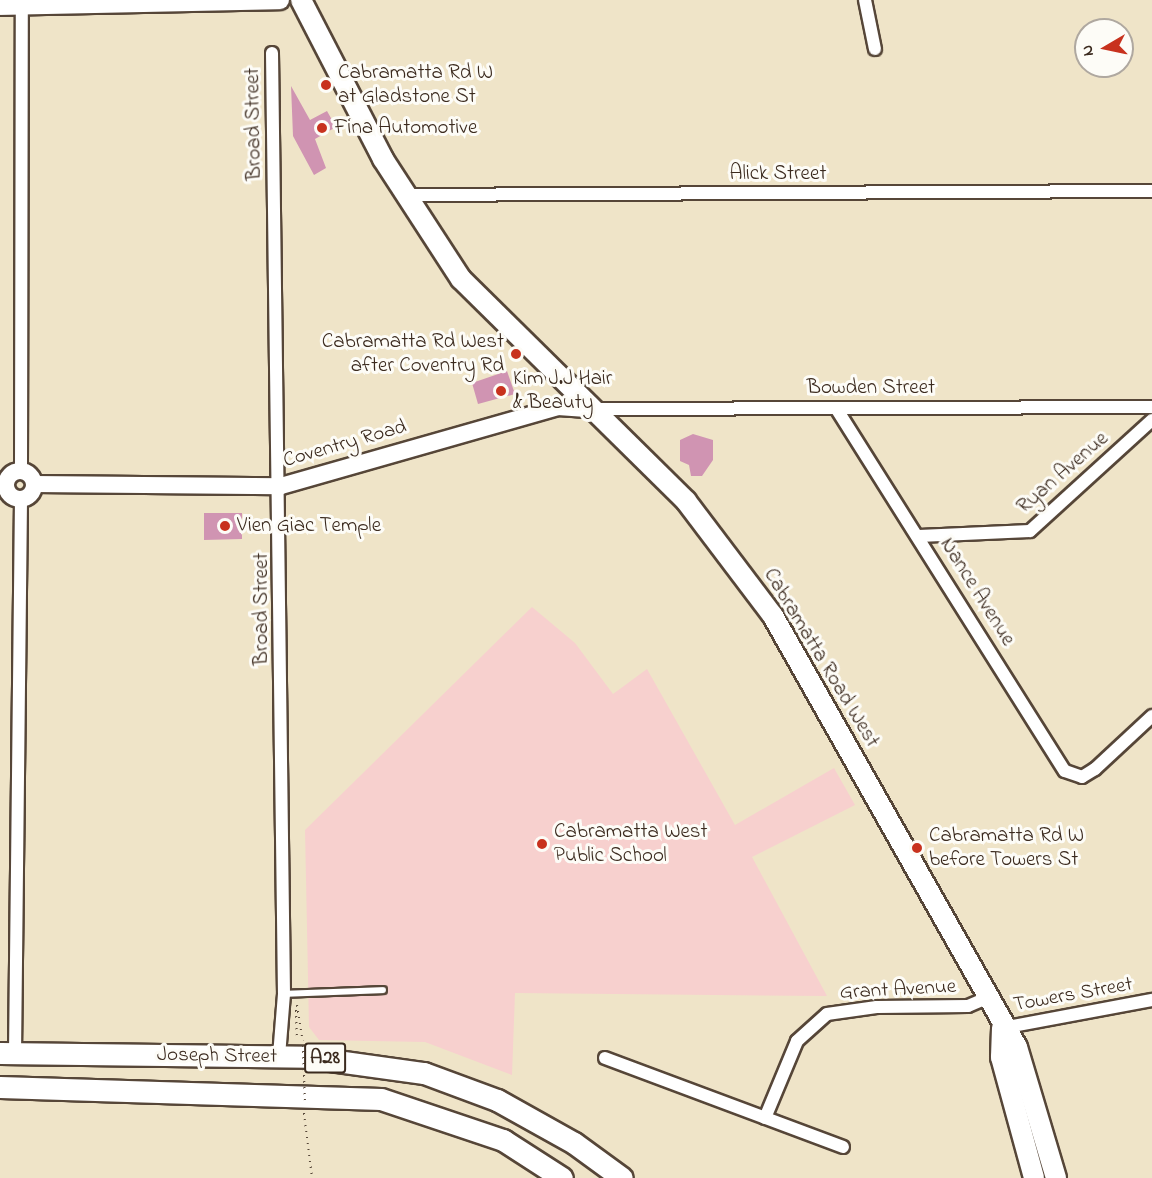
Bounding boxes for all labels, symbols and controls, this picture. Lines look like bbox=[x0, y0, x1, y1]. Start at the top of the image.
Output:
north arrow bbox=[1074, 18, 1134, 78]
text: N bbox=[1075, 43, 1101, 58]
place label: Cabramatta Rd W at Gladstone St bbox=[338, 60, 493, 110]
street label: Broad Street bbox=[240, 67, 268, 181]
marker: Cabramatta Rd W at Gladstone St bbox=[319, 78, 333, 92]
place label: Fina Automotive bbox=[334, 115, 477, 141]
marker: Fina Automotive bbox=[315, 121, 329, 135]
street label: Alick Street bbox=[730, 161, 826, 187]
place label: Cabramatta Rd West after Coventry Rd bbox=[322, 329, 504, 379]
marker: Cabramatta Rd West after Coventry Rd bbox=[509, 347, 523, 361]
place label: Kim J.J Hair & Beauty bbox=[513, 366, 612, 416]
street label: Bowden Street bbox=[807, 375, 935, 401]
marker: Kim J.J Hair & Beauty bbox=[494, 384, 508, 398]
street label: Coventry Road bbox=[280, 414, 410, 474]
street label: Ryan Avenue bbox=[1012, 426, 1114, 520]
place label: Vien Giac Temple bbox=[237, 513, 381, 539]
marker: Vien Giac Temple bbox=[218, 519, 232, 533]
street label: Nance Avenue bbox=[934, 533, 1020, 651]
street label: Broad Street bbox=[249, 553, 275, 665]
street label: Cabramatta Road West bbox=[758, 564, 884, 752]
place label: Cabramatta West Public School bbox=[554, 819, 708, 869]
place label: Cabramatta Rd W before Towers St bbox=[929, 823, 1084, 873]
marker: Cabramatta West Public School bbox=[535, 837, 549, 851]
marker: Cabramatta Rd W before Towers St bbox=[910, 841, 924, 855]
street label: Towers Street bbox=[1011, 972, 1135, 1018]
street label: Grant Avenue bbox=[839, 974, 957, 1006]
road number: A28 bbox=[304, 1041, 346, 1075]
street label: Joseph Street bbox=[157, 1042, 277, 1070]

